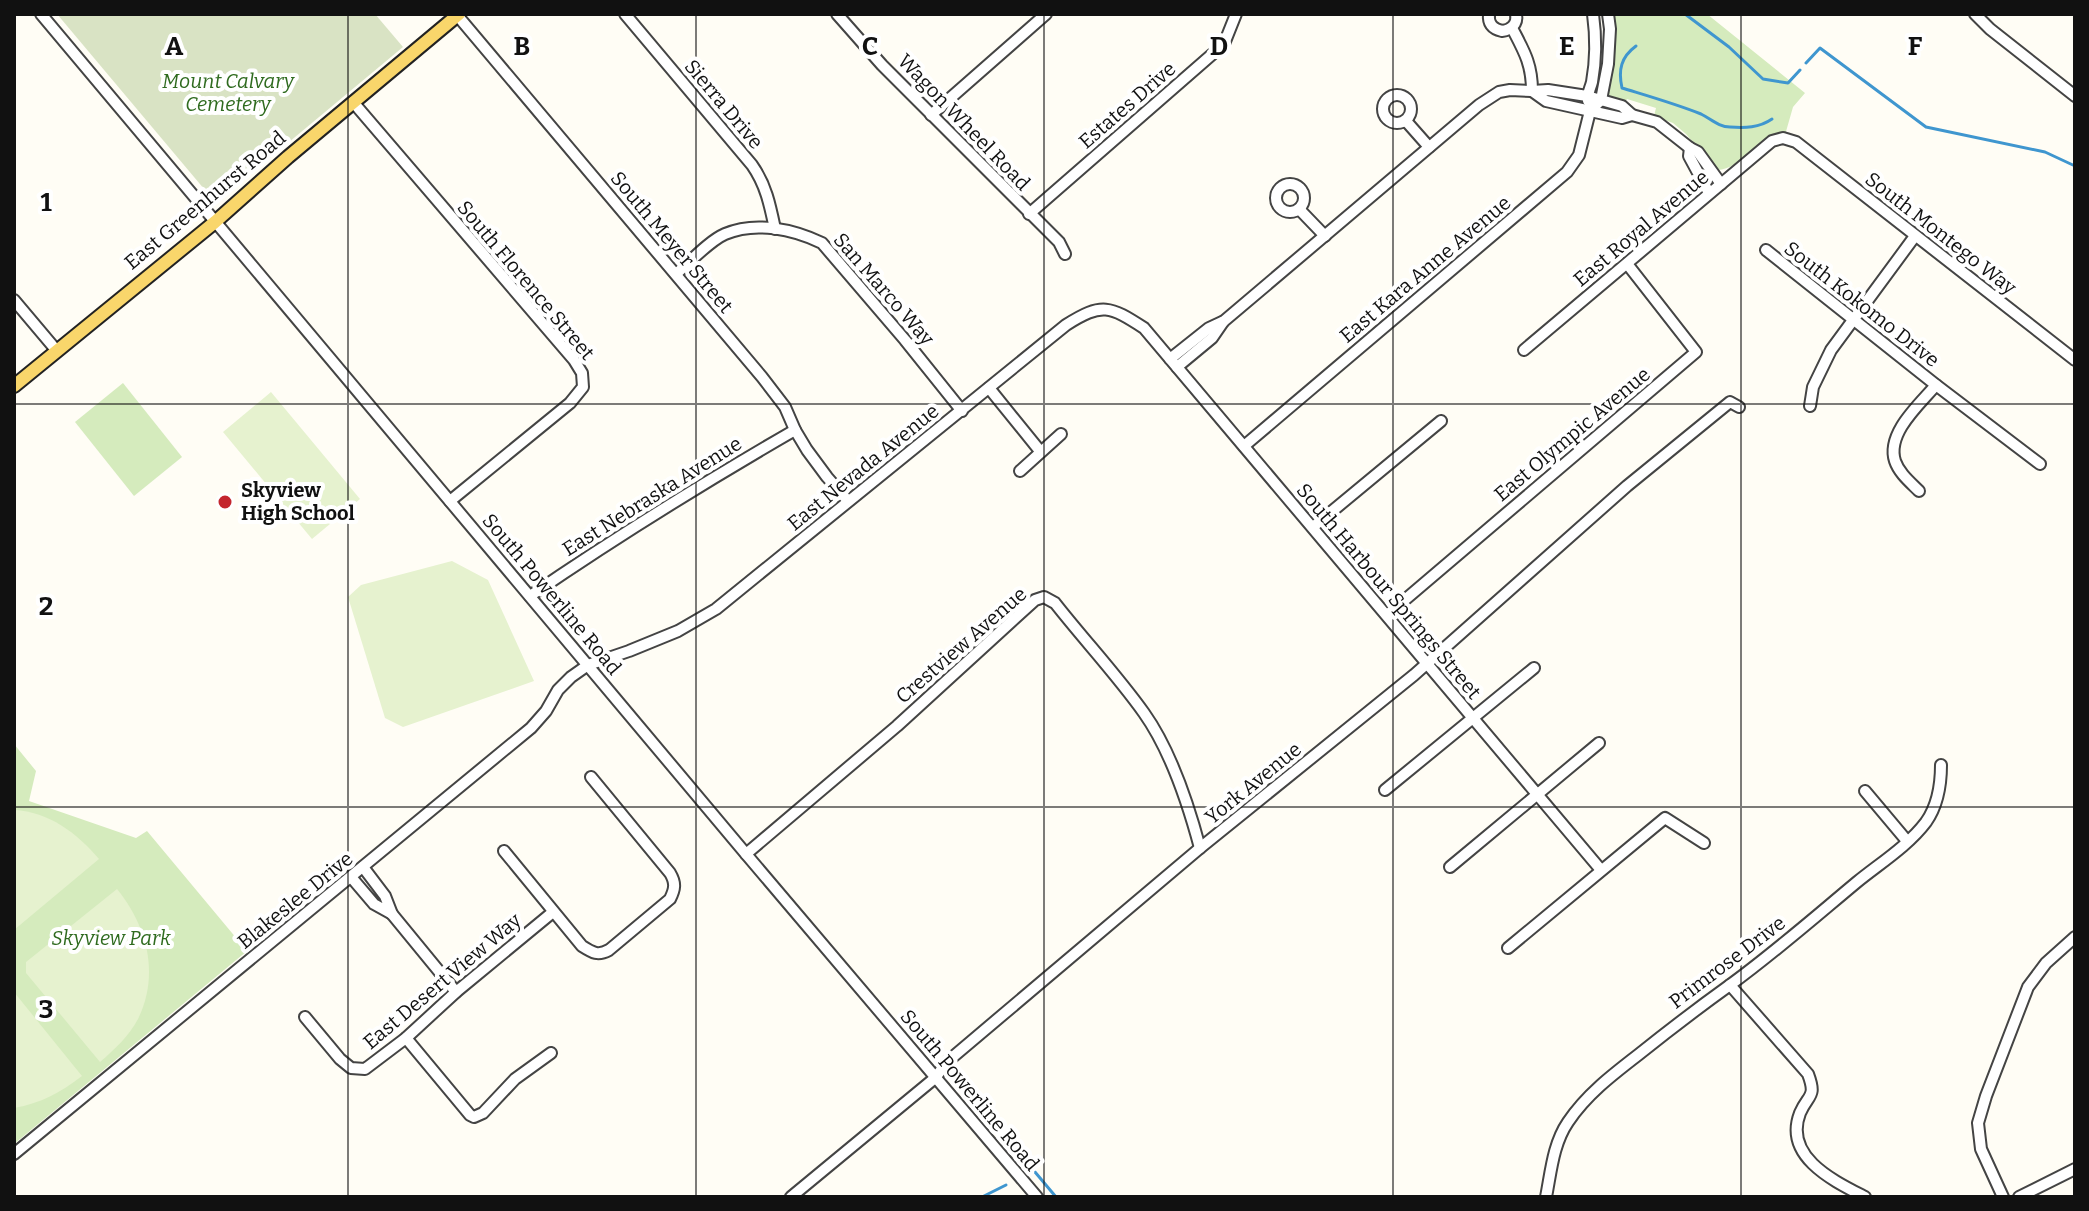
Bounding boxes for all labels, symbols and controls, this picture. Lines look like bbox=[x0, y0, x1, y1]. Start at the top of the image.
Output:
text: A bbox=[165, 31, 184, 62]
text: B bbox=[514, 31, 530, 62]
text: C bbox=[862, 31, 878, 62]
text: D bbox=[1210, 31, 1228, 62]
text: E bbox=[1559, 31, 1575, 62]
text: F bbox=[1908, 31, 1923, 62]
street label: Wagon Wheel Road bbox=[893, 49, 1035, 195]
street label: Sierra Drive bbox=[680, 54, 768, 154]
street label: Estates Drive bbox=[1074, 56, 1180, 154]
park label: Mount Calvary Cemetery bbox=[162, 69, 296, 116]
street label: East Greenhurst Road bbox=[120, 126, 290, 274]
street label: East Royal Avenue bbox=[1569, 165, 1713, 291]
street label: South Meyer Street bbox=[606, 166, 738, 318]
street label: South Montego Way bbox=[1861, 167, 2022, 300]
text: 1 bbox=[40, 187, 52, 218]
street label: East Kara Anne Avenue bbox=[1335, 191, 1515, 347]
street label: South Florence Street bbox=[452, 195, 600, 365]
street label: San Marco Way bbox=[829, 228, 940, 350]
street label: South Kokomo Drive bbox=[1780, 236, 1944, 372]
street label: East Olympic Avenue bbox=[1489, 362, 1655, 506]
street label: East Nevada Avenue bbox=[782, 399, 944, 535]
street label: East Nebraska Avenue bbox=[558, 431, 746, 561]
place label: Skyview High School bbox=[241, 478, 355, 525]
street label: South Harbour Springs Street bbox=[1292, 478, 1486, 704]
marker: Skyview High School bbox=[216, 493, 234, 511]
street label: South Powerline Road bbox=[477, 508, 627, 680]
street label: Crestview Avenue bbox=[891, 582, 1031, 708]
text: 2 bbox=[39, 591, 53, 622]
street label: York Avenue bbox=[1200, 737, 1306, 829]
street label: Blakeslee Drive bbox=[233, 846, 357, 954]
street label: East Desert View Way bbox=[358, 908, 526, 1054]
street label: Primrose Drive bbox=[1664, 911, 1790, 1013]
park label: Skyview Park bbox=[51, 926, 171, 950]
text: 3 bbox=[39, 994, 53, 1025]
street label: South Powerline Road bbox=[895, 1004, 1045, 1176]

